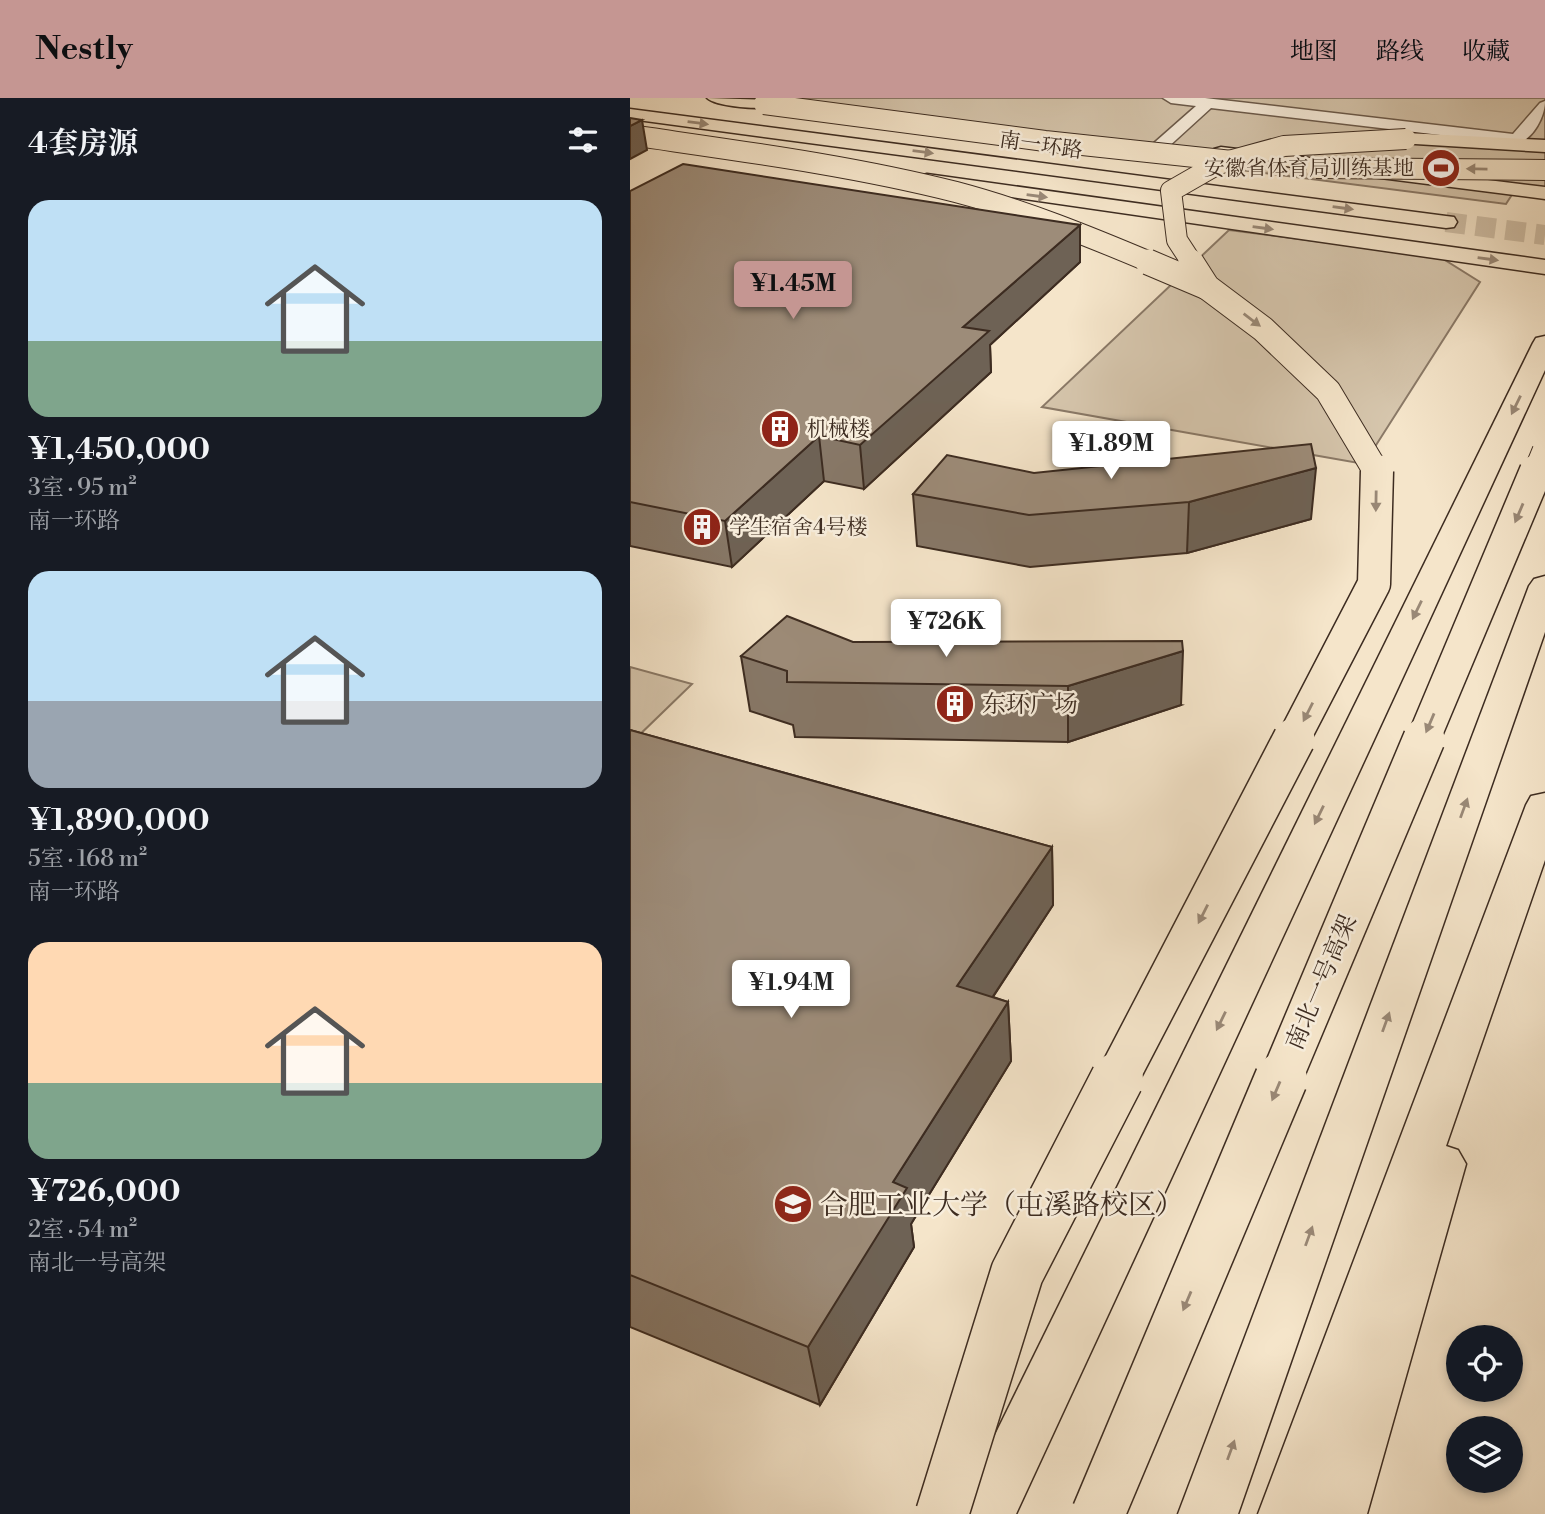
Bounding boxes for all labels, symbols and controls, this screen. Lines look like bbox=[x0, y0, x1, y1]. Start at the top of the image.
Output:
text: Nestly bbox=[35, 29, 133, 70]
text: 地图 bbox=[1290, 37, 1338, 67]
text: 路线 bbox=[1376, 37, 1424, 67]
text: 收藏 bbox=[1462, 37, 1510, 67]
one-way arrow bbox=[687, 118, 709, 129]
icon: filters bbox=[564, 121, 602, 159]
text: 4套房源 bbox=[28, 125, 138, 163]
street label: 南一环路 bbox=[997, 127, 1084, 165]
one-way arrow bbox=[912, 147, 934, 158]
sports icon: 安徽省体育局训练基地 bbox=[1420, 147, 1462, 189]
place label: 安徽省体育局训练基地 bbox=[1204, 156, 1414, 182]
one-way arrow bbox=[1466, 163, 1488, 174]
one-way arrow bbox=[1026, 191, 1048, 202]
one-way arrow bbox=[1332, 202, 1354, 213]
one-way arrow bbox=[1252, 222, 1274, 233]
icon: home bbox=[252, 246, 378, 372]
one-way arrow bbox=[1477, 254, 1499, 265]
pin: ¥1.45M bbox=[736, 262, 850, 321]
text: ¥1.45M bbox=[750, 270, 836, 298]
one-way arrow bbox=[1243, 313, 1261, 327]
one-way arrow bbox=[1510, 395, 1521, 415]
building icon: 机械楼 bbox=[759, 408, 801, 450]
place label: 机械楼 bbox=[807, 417, 870, 443]
pin: ¥1.89M bbox=[1054, 422, 1168, 481]
text: ¥1.89M bbox=[1068, 430, 1154, 458]
text: ¥1,450,000 bbox=[28, 431, 210, 469]
text: 3室 · 95 m² bbox=[28, 474, 137, 502]
one-way arrow bbox=[1370, 490, 1382, 512]
one-way arrow bbox=[1513, 503, 1524, 524]
building icon: 学生宿舍4号楼 bbox=[681, 506, 723, 548]
text: 南一环路 bbox=[28, 507, 120, 535]
place label: 学生宿舍4号楼 bbox=[729, 515, 868, 541]
pin: ¥726K bbox=[897, 600, 995, 659]
one-way arrow bbox=[1412, 600, 1423, 620]
text: ¥726K bbox=[907, 608, 985, 636]
icon: home bbox=[252, 617, 378, 743]
building icon: 东环广场 bbox=[934, 683, 976, 725]
place label: 东环广场 bbox=[982, 690, 1078, 720]
one-way arrow bbox=[1302, 702, 1313, 722]
one-way arrow bbox=[1425, 713, 1436, 734]
one-way arrow bbox=[1459, 798, 1470, 819]
text: ¥1,890,000 bbox=[28, 802, 209, 840]
one-way arrow bbox=[1314, 805, 1325, 825]
text: 5室 · 168 m² bbox=[28, 845, 147, 873]
text: 南一环路 bbox=[28, 878, 120, 906]
one-way arrow bbox=[1197, 904, 1209, 924]
street label: 南北一号高架 bbox=[1280, 910, 1364, 1055]
pin: ¥1.94M bbox=[734, 960, 848, 1020]
text: ¥1.94M bbox=[748, 969, 834, 997]
icon: home bbox=[252, 988, 378, 1114]
one-way arrow bbox=[1216, 1011, 1227, 1031]
one-way arrow bbox=[1381, 1012, 1392, 1033]
one-way arrow bbox=[1270, 1081, 1281, 1102]
text: ¥726,000 bbox=[28, 1173, 181, 1211]
school or university icon: 合肥工业大学（屯溪路校区） bbox=[772, 1183, 814, 1225]
place label: 合肥工业大学（屯溪路校区） bbox=[820, 1188, 1184, 1223]
text: 2室 · 54 m² bbox=[28, 1216, 137, 1244]
one-way arrow bbox=[1303, 1226, 1314, 1247]
text: 南北一号高架 bbox=[28, 1249, 166, 1277]
one-way arrow bbox=[1182, 1290, 1193, 1311]
map controls bbox=[1446, 1325, 1523, 1493]
button: locate bbox=[1446, 1325, 1523, 1402]
button: layers bbox=[1446, 1416, 1523, 1493]
one-way arrow bbox=[1226, 1439, 1237, 1460]

